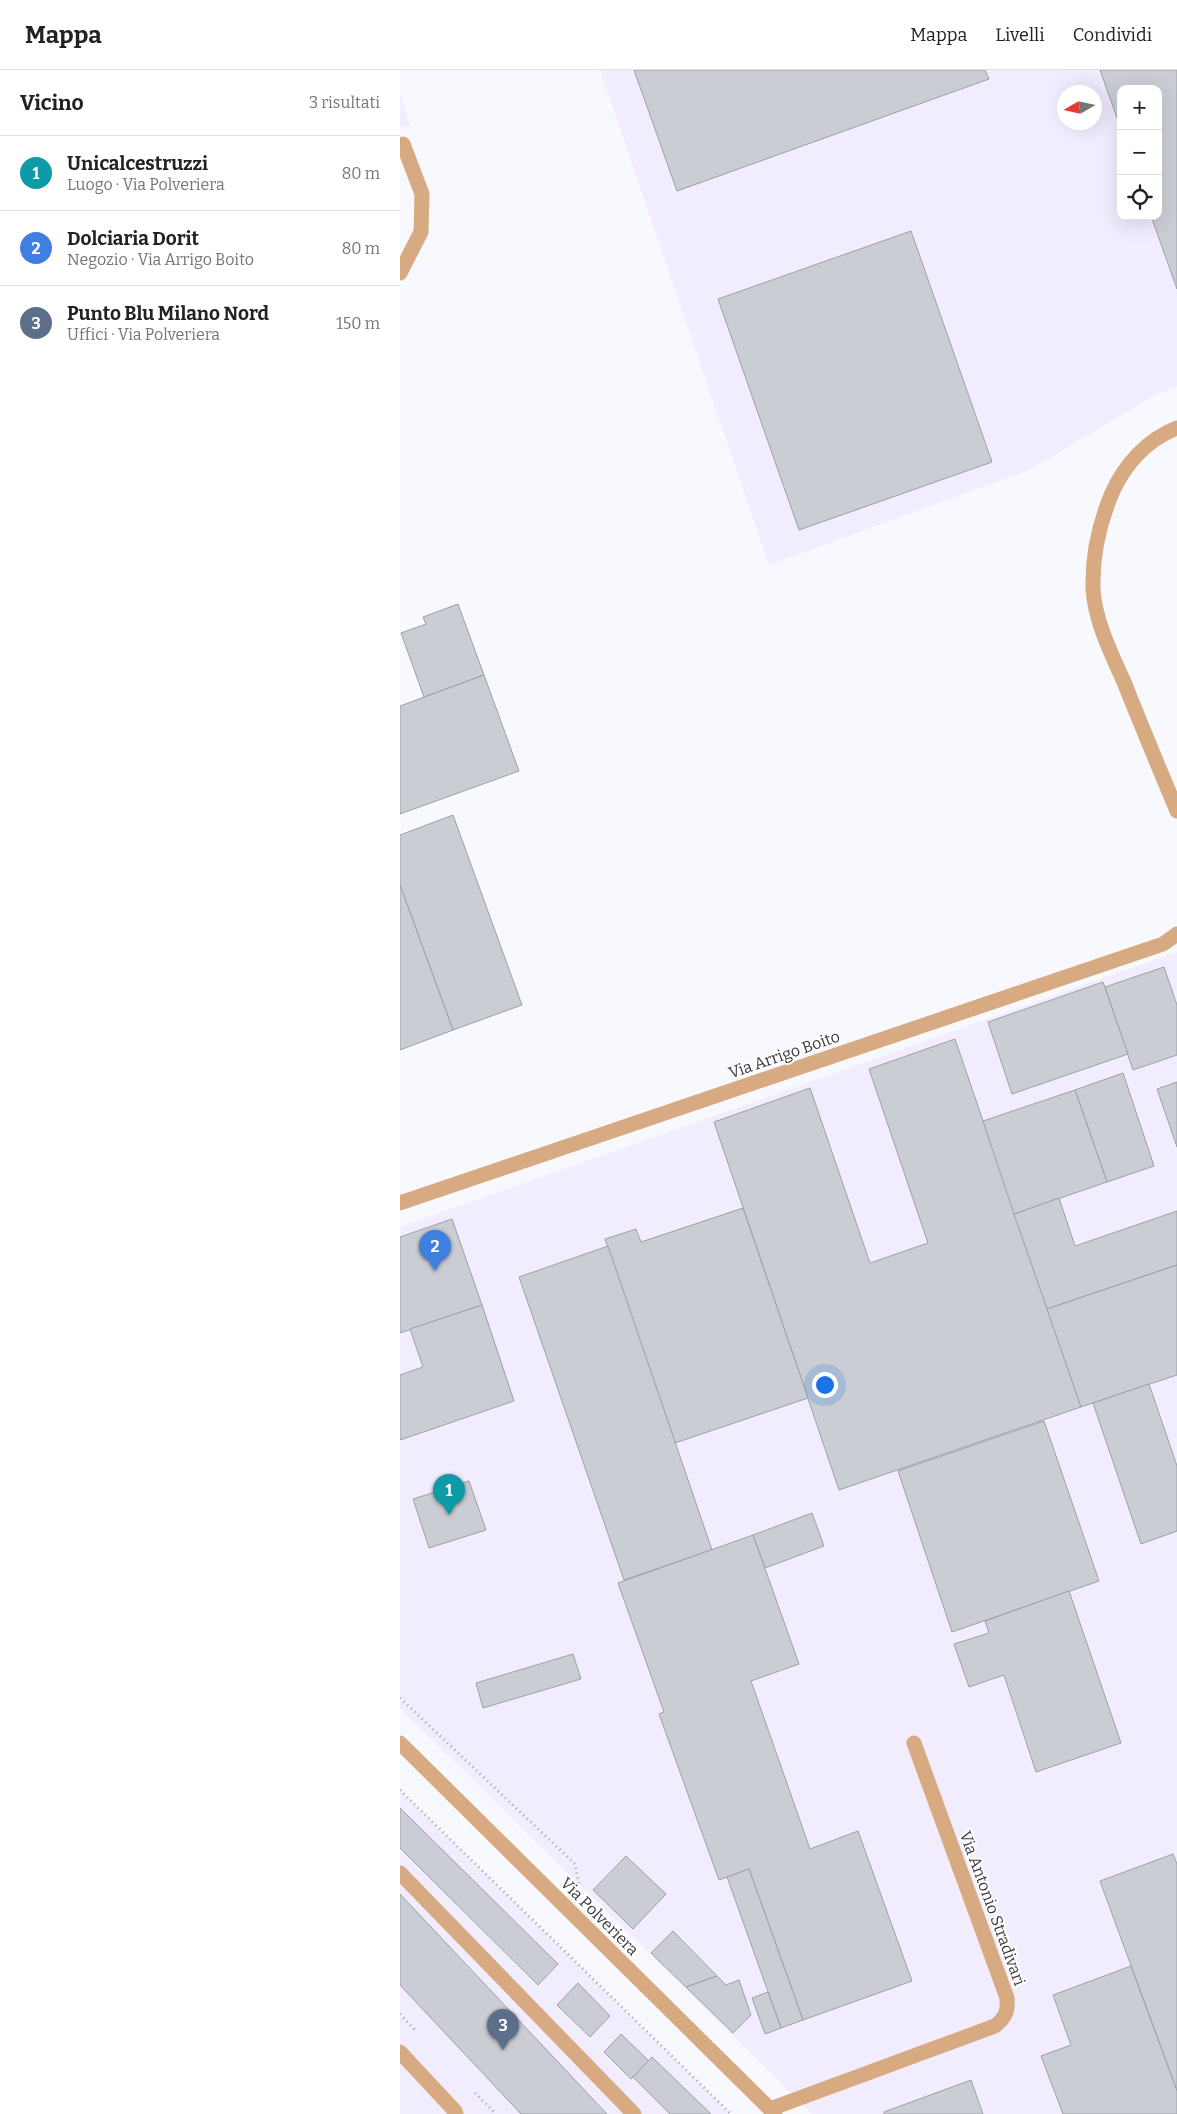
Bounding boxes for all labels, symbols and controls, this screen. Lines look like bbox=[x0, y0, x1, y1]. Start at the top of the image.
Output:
text: Mappa bbox=[25, 21, 102, 49]
text: Mappa bbox=[910, 24, 967, 46]
text: Livelli bbox=[995, 24, 1045, 46]
text: Condividi bbox=[1073, 24, 1152, 46]
north arrow bbox=[1057, 85, 1102, 130]
map controls bbox=[1117, 85, 1162, 220]
button: + bbox=[1117, 85, 1162, 130]
text: Vicino bbox=[20, 90, 84, 116]
text: 3 risultati bbox=[309, 93, 380, 112]
button: − bbox=[1117, 130, 1162, 175]
text: Unicalcestruzzi bbox=[67, 152, 208, 175]
text: 1 bbox=[33, 164, 39, 183]
text: 80 m bbox=[342, 164, 380, 183]
text: Luogo · Via Polveriera bbox=[67, 175, 225, 194]
button: locate bbox=[1117, 175, 1162, 220]
text: Dolciaria Dorit bbox=[67, 227, 199, 250]
text: 2 bbox=[31, 239, 41, 258]
text: 80 m bbox=[342, 239, 380, 258]
text: Negozio · Via Arrigo Boito bbox=[67, 250, 254, 269]
text: Punto Blu Milano Nord bbox=[67, 302, 269, 325]
text: 3 bbox=[31, 314, 41, 333]
text: 150 m bbox=[336, 314, 380, 333]
text: Uffici · Via Polveriera bbox=[67, 325, 220, 344]
street label: Via Arrigo Boito bbox=[726, 1027, 842, 1082]
pin: 2 bbox=[419, 1230, 451, 1271]
your location bbox=[812, 1372, 838, 1398]
pin: 1 bbox=[433, 1474, 465, 1515]
street label: Via Antonio Stradivari bbox=[956, 1828, 1029, 1988]
street label: Via Polveriera bbox=[557, 1873, 643, 1959]
pin: 3 bbox=[487, 2009, 519, 2050]

